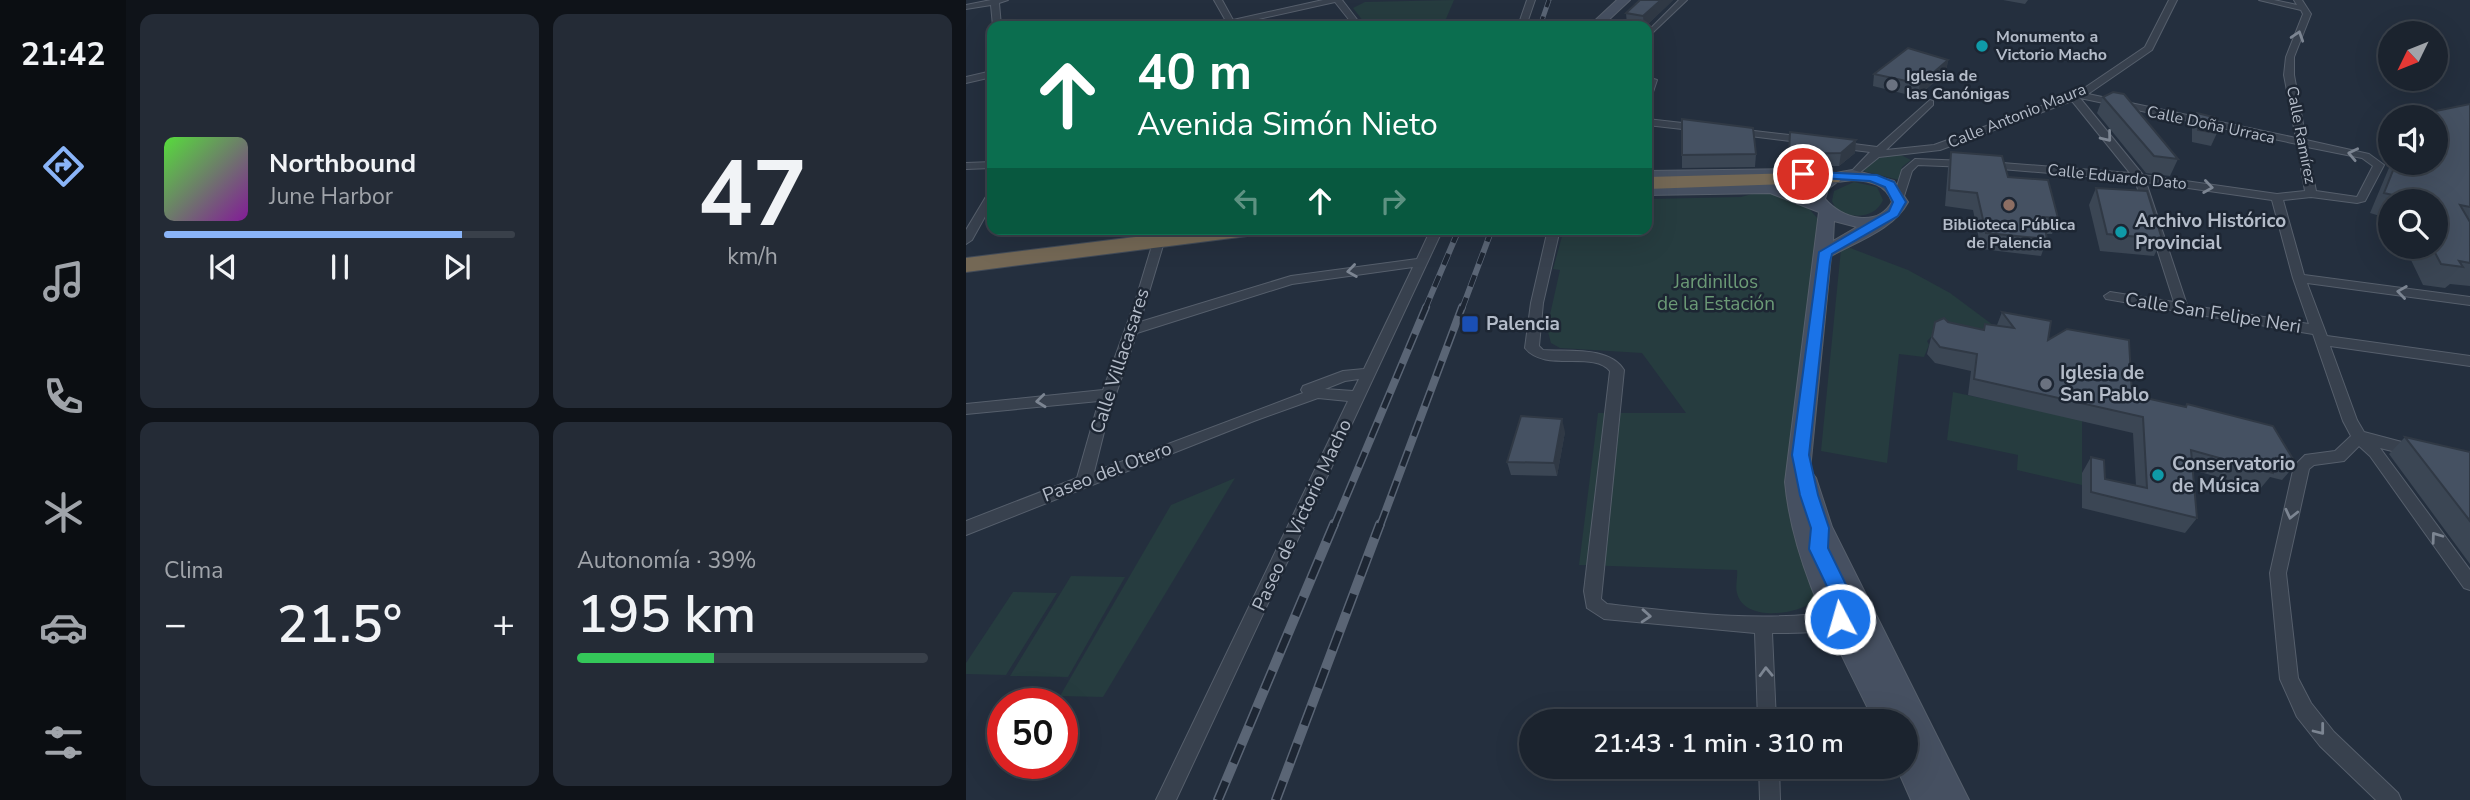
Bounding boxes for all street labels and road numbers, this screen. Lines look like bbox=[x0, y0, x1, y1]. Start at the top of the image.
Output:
street label: Calle Antonio Maura bbox=[1945, 78, 2089, 154]
street label: Calle Ramírez bbox=[2281, 84, 2321, 186]
street label: Calle Doña Urraca bbox=[2145, 101, 2277, 149]
street label: Calle Eduardo Dato bbox=[2046, 159, 2188, 195]
street label: Calle Villacasares bbox=[1084, 285, 1156, 437]
street label: Calle San Felipe Neri bbox=[2123, 286, 2303, 340]
street label: Paseo de Victorio Macho bbox=[1246, 415, 1358, 615]
street label: Paseo del Otero bbox=[1039, 435, 1175, 509]

